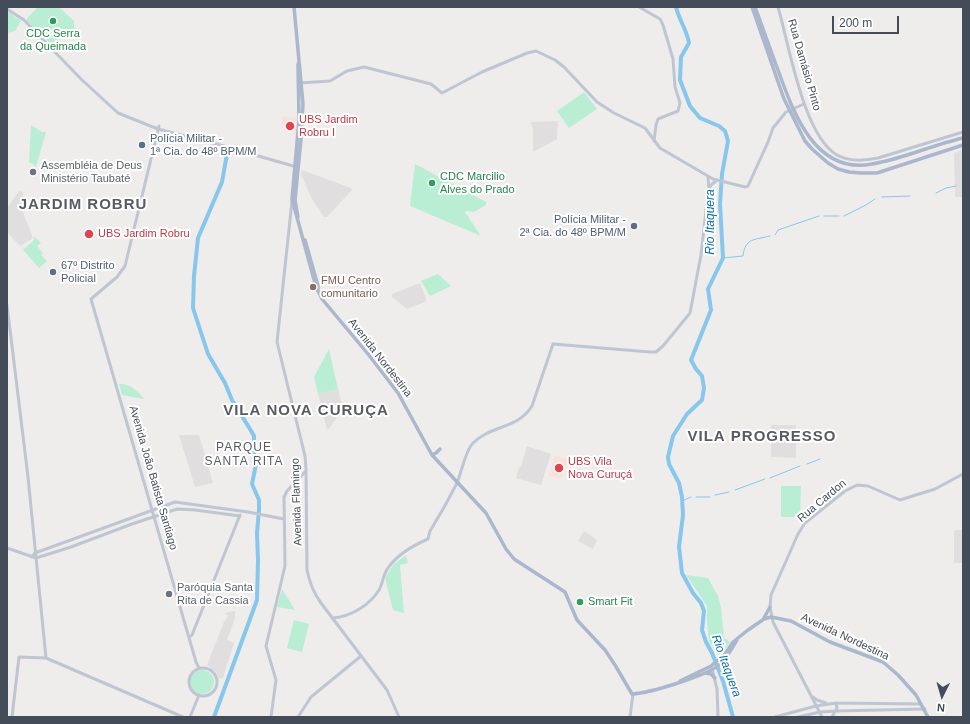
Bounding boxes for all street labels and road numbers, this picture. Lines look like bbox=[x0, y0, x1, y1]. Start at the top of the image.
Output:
street label: Rua Damásio Pinto bbox=[785, 18, 823, 112]
street label: Avenida Nordestina bbox=[345, 316, 415, 400]
street label: Avenida João Batista Santiago bbox=[126, 404, 180, 552]
street label: Avenida Flamingo bbox=[289, 458, 305, 546]
street label: Rua Cardon bbox=[795, 477, 849, 525]
street label: Avenida Nordestina bbox=[799, 611, 891, 663]

